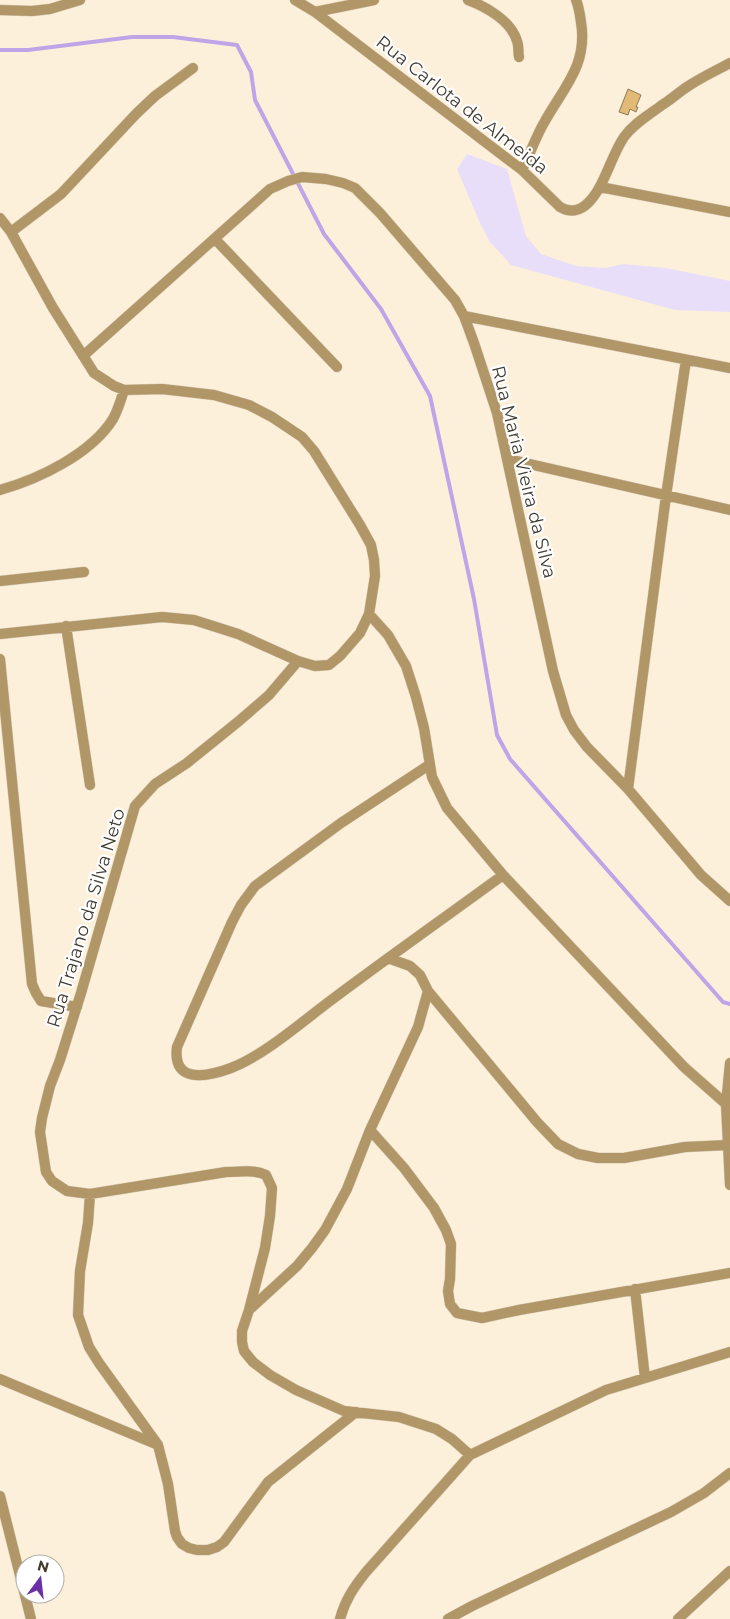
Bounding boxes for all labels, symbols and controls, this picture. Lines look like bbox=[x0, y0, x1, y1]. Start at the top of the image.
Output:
street label: Rua Carlota de Almeida bbox=[372, 31, 552, 179]
street label: Rua Maria Vieira da Silva bbox=[487, 363, 561, 581]
street label: Rua Trajano da Silva Neto bbox=[42, 806, 130, 1030]
north arrow bbox=[15, 1554, 65, 1604]
text: N bbox=[36, 1556, 51, 1577]

